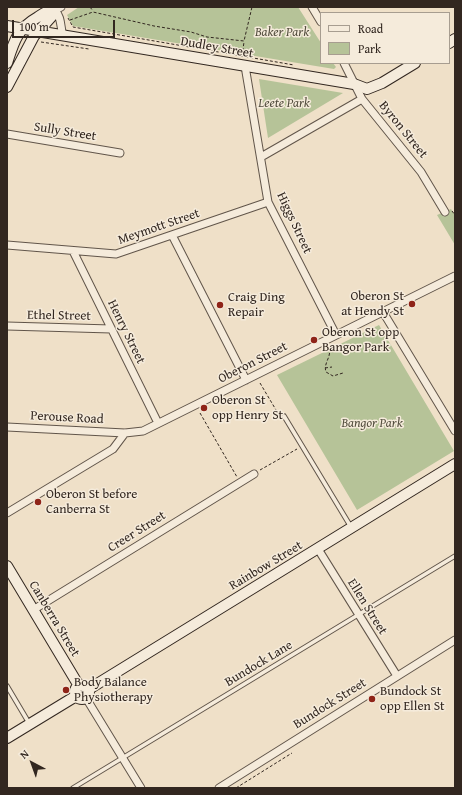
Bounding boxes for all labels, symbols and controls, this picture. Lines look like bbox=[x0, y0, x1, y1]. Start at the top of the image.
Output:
scale bar bbox=[14, 12, 117, 38]
legend bbox=[320, 12, 450, 64]
text: 100 m bbox=[19, 18, 49, 35]
text: Road bbox=[358, 20, 383, 37]
park label: Baker Park bbox=[255, 25, 309, 41]
street label: Dudley Street bbox=[179, 34, 255, 62]
text: Park bbox=[358, 40, 381, 57]
park label: Leete Park bbox=[258, 96, 310, 112]
street label: Byron Street bbox=[375, 98, 431, 162]
street label: Sully Street bbox=[33, 119, 97, 145]
street label: Higgs Street bbox=[273, 190, 315, 256]
street label: Meymott Street bbox=[116, 206, 202, 248]
place label: Oberon St at Hendy St bbox=[341, 289, 404, 320]
place label: Craig Ding Repair bbox=[228, 290, 285, 321]
street label: Henry Street bbox=[104, 297, 148, 367]
marker: Oberon St at Hendy St bbox=[407, 299, 417, 309]
marker: Craig Ding Repair bbox=[215, 300, 225, 310]
street label: Ethel Street bbox=[27, 308, 91, 324]
place label: Oberon St opp Bangor Park bbox=[322, 325, 399, 356]
marker: Oberon St opp Bangor Park bbox=[309, 335, 319, 345]
street label: Oberon Street bbox=[216, 339, 290, 387]
place label: Oberon St opp Henry St bbox=[212, 393, 283, 424]
marker: Oberon St opp Henry St bbox=[199, 403, 209, 413]
street label: Perouse Road bbox=[30, 408, 104, 428]
park label: Bangor Park bbox=[341, 416, 403, 432]
place label: Oberon St before Canberra St bbox=[46, 487, 137, 518]
marker: Oberon St before Canberra St bbox=[33, 497, 43, 507]
street label: Creer Street bbox=[105, 508, 169, 556]
street label: Rainbow Street bbox=[227, 538, 305, 594]
street label: Ellen Street bbox=[344, 576, 390, 638]
street label: Canberra Street bbox=[25, 578, 83, 660]
street label: Bundock Lane bbox=[222, 638, 296, 690]
place label: Body Balance Physiotherapy bbox=[74, 675, 153, 706]
street label: Bundock Street bbox=[291, 675, 369, 733]
place label: Bundock St opp Ellen St bbox=[380, 684, 445, 715]
marker: Body Balance Physiotherapy bbox=[61, 685, 71, 695]
marker: Bundock St opp Ellen St bbox=[367, 694, 377, 704]
north arrow bbox=[12, 743, 52, 783]
text: N bbox=[16, 745, 32, 762]

